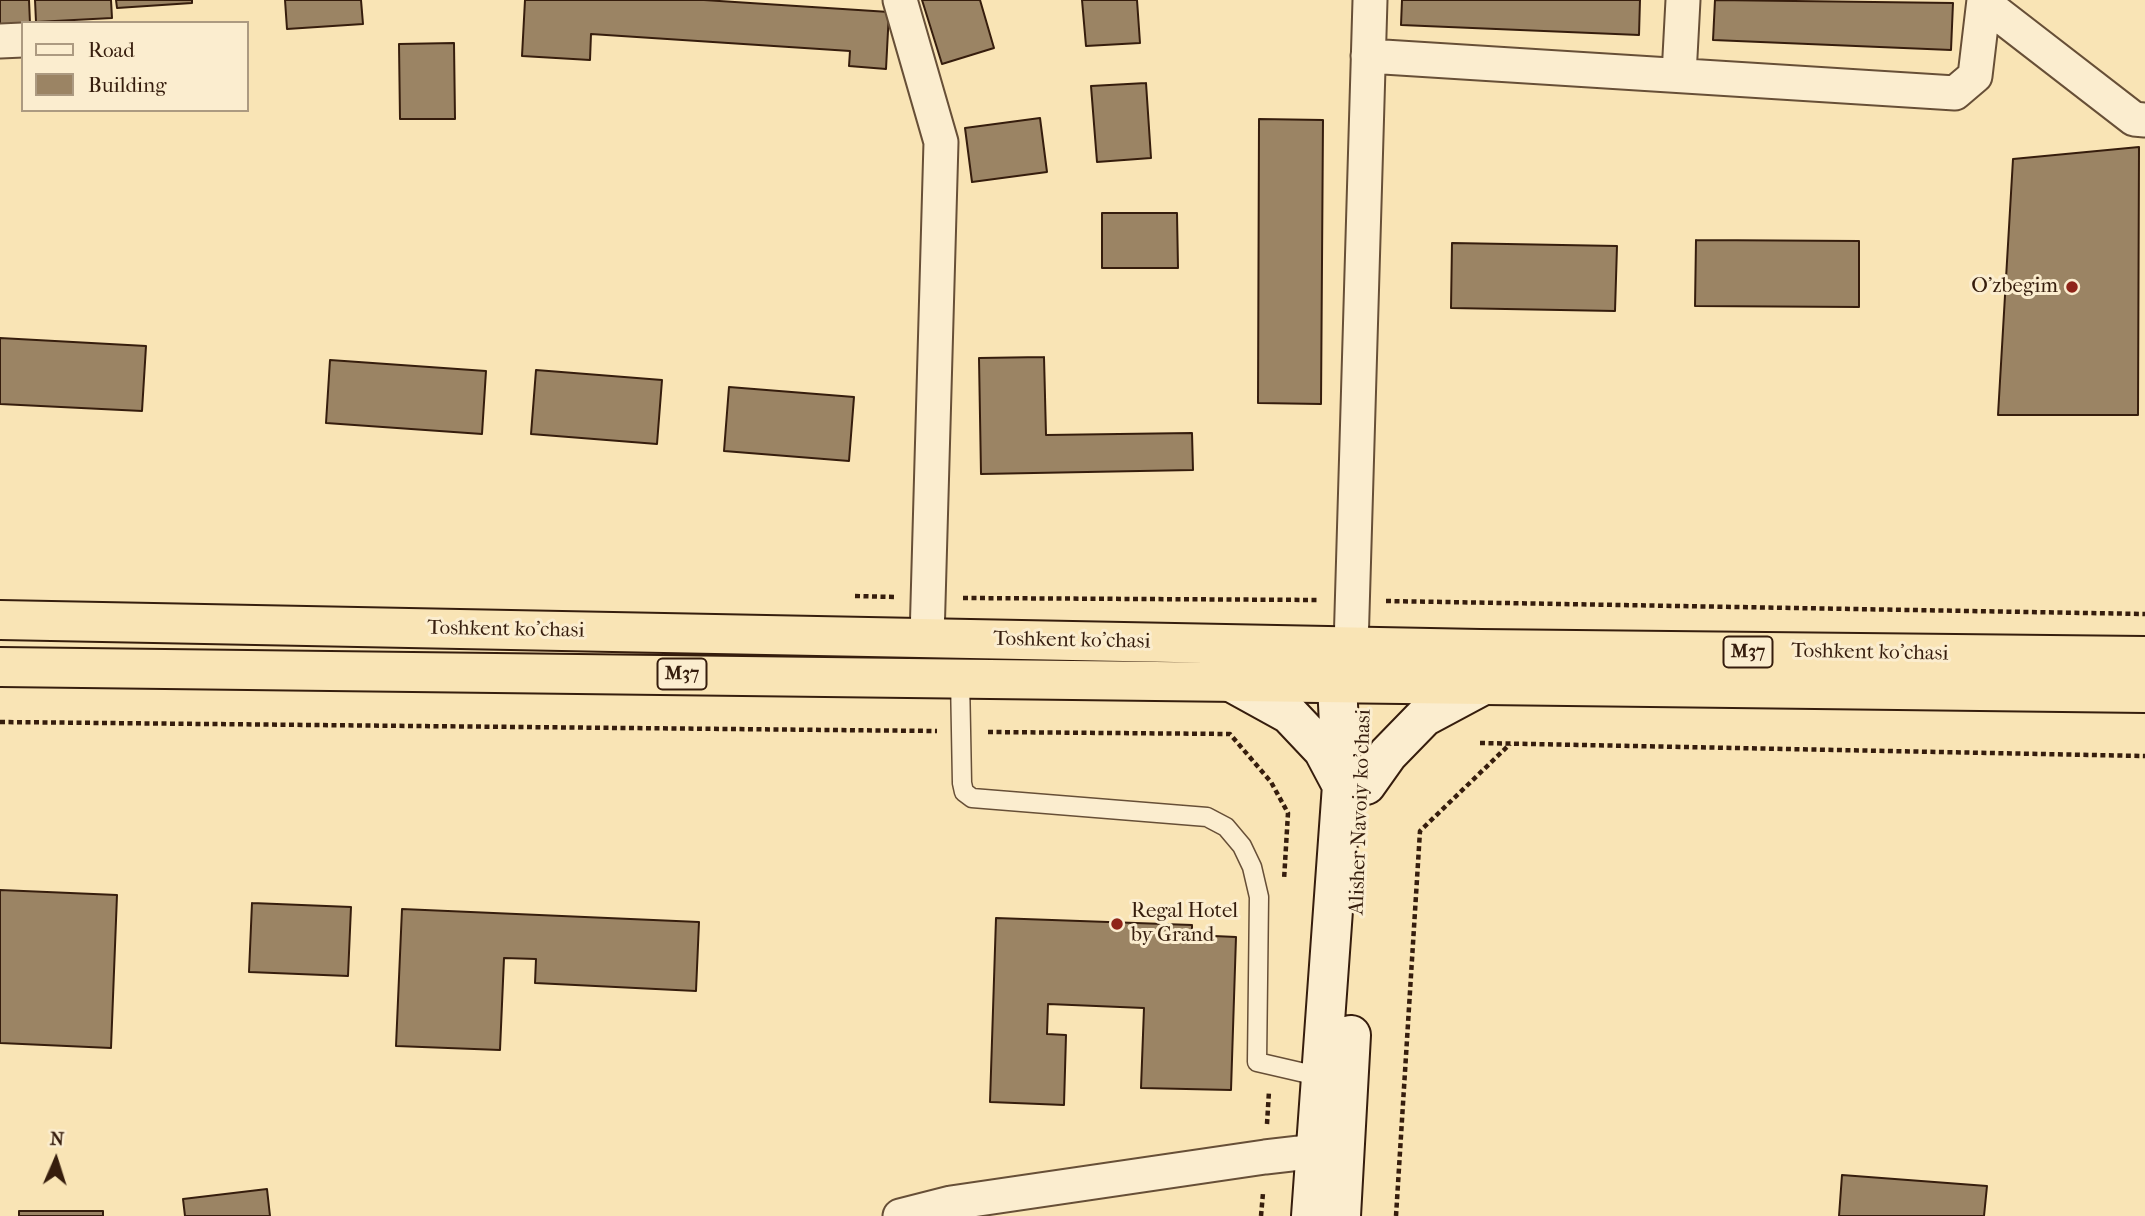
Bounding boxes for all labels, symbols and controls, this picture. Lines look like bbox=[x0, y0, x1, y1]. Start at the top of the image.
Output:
legend bbox=[21, 21, 248, 112]
text: Road bbox=[88, 38, 135, 62]
text: Building bbox=[88, 73, 166, 97]
place label: O'zbegim bbox=[1971, 274, 2058, 300]
marker: O'zbegim bbox=[2064, 279, 2080, 295]
street label: Toshkent ko'chasi bbox=[427, 616, 585, 644]
street label: Toshkent ko'chasi bbox=[993, 627, 1151, 655]
road number: M37 bbox=[1724, 636, 1772, 667]
street label: Toshkent ko'chasi bbox=[1791, 639, 1949, 667]
road number: M37 bbox=[658, 659, 706, 690]
street label: Alisher Navoiy ko'chasi bbox=[1345, 709, 1377, 915]
place label: Regal Hotel by Grand bbox=[1131, 899, 1238, 949]
marker: Regal Hotel by Grand bbox=[1109, 916, 1125, 932]
north arrow bbox=[21, 1125, 91, 1195]
text: N bbox=[49, 1128, 65, 1150]

